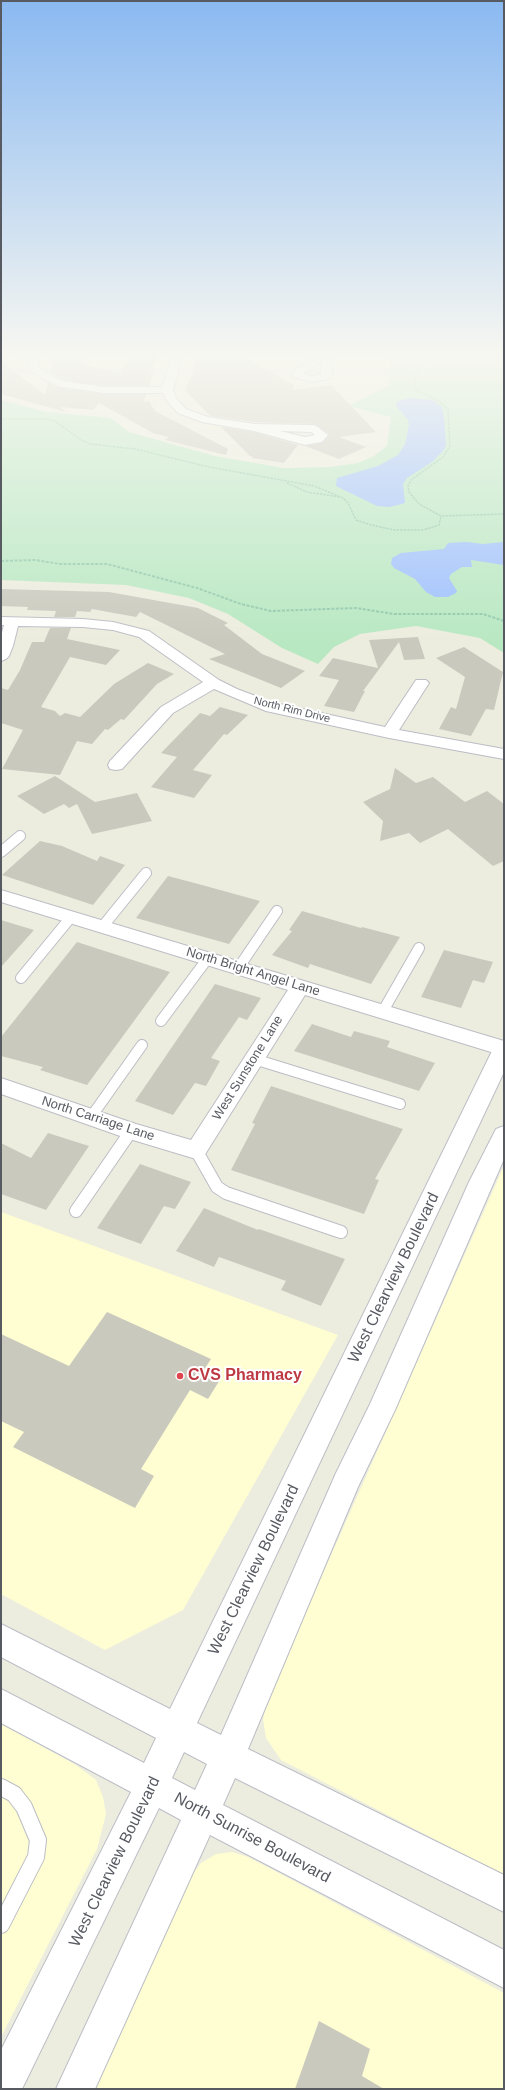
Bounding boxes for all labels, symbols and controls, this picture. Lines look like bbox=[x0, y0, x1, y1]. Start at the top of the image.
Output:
street label: North Rim Drive bbox=[252, 694, 332, 726]
street label: North Bright Angel Lane bbox=[184, 944, 322, 1000]
street label: West Sunstone Lane bbox=[209, 1013, 287, 1123]
street label: North Carriage Lane bbox=[40, 1093, 156, 1145]
street label: West Clearview Boulevard bbox=[344, 1190, 444, 1366]
place label: CVS Pharmacy bbox=[188, 1366, 302, 1386]
marker: CVS Pharmacy bbox=[175, 1371, 185, 1381]
street label: West Clearview Boulevard bbox=[204, 1482, 304, 1658]
street label: West Clearview Boulevard bbox=[65, 1774, 165, 1950]
street label: North Sunrise Boulevard bbox=[171, 1789, 333, 1887]

